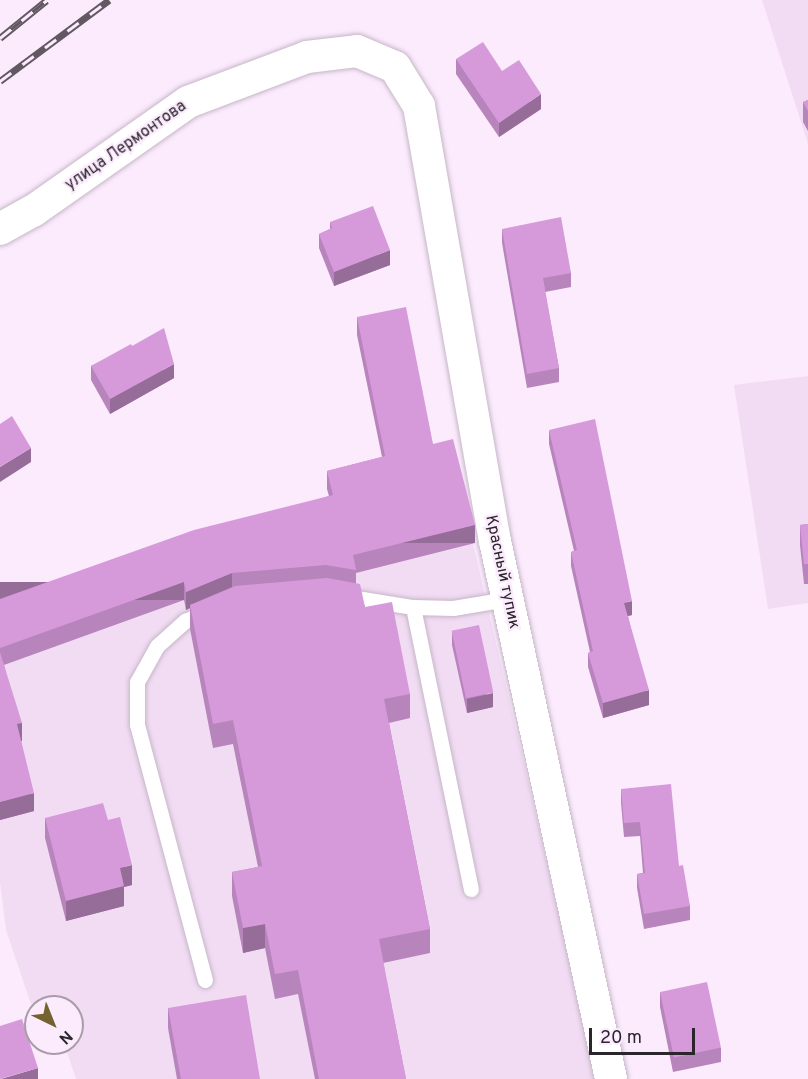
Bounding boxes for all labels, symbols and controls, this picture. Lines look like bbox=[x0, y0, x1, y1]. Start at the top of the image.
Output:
street label: улица Лермонтова bbox=[62, 97, 190, 195]
street label: Красный тупик bbox=[481, 513, 523, 631]
north arrow bbox=[24, 995, 84, 1055]
scale bar bbox=[592, 1016, 698, 1054]
text: N bbox=[54, 1025, 76, 1048]
text: 20 m bbox=[600, 1027, 642, 1050]

